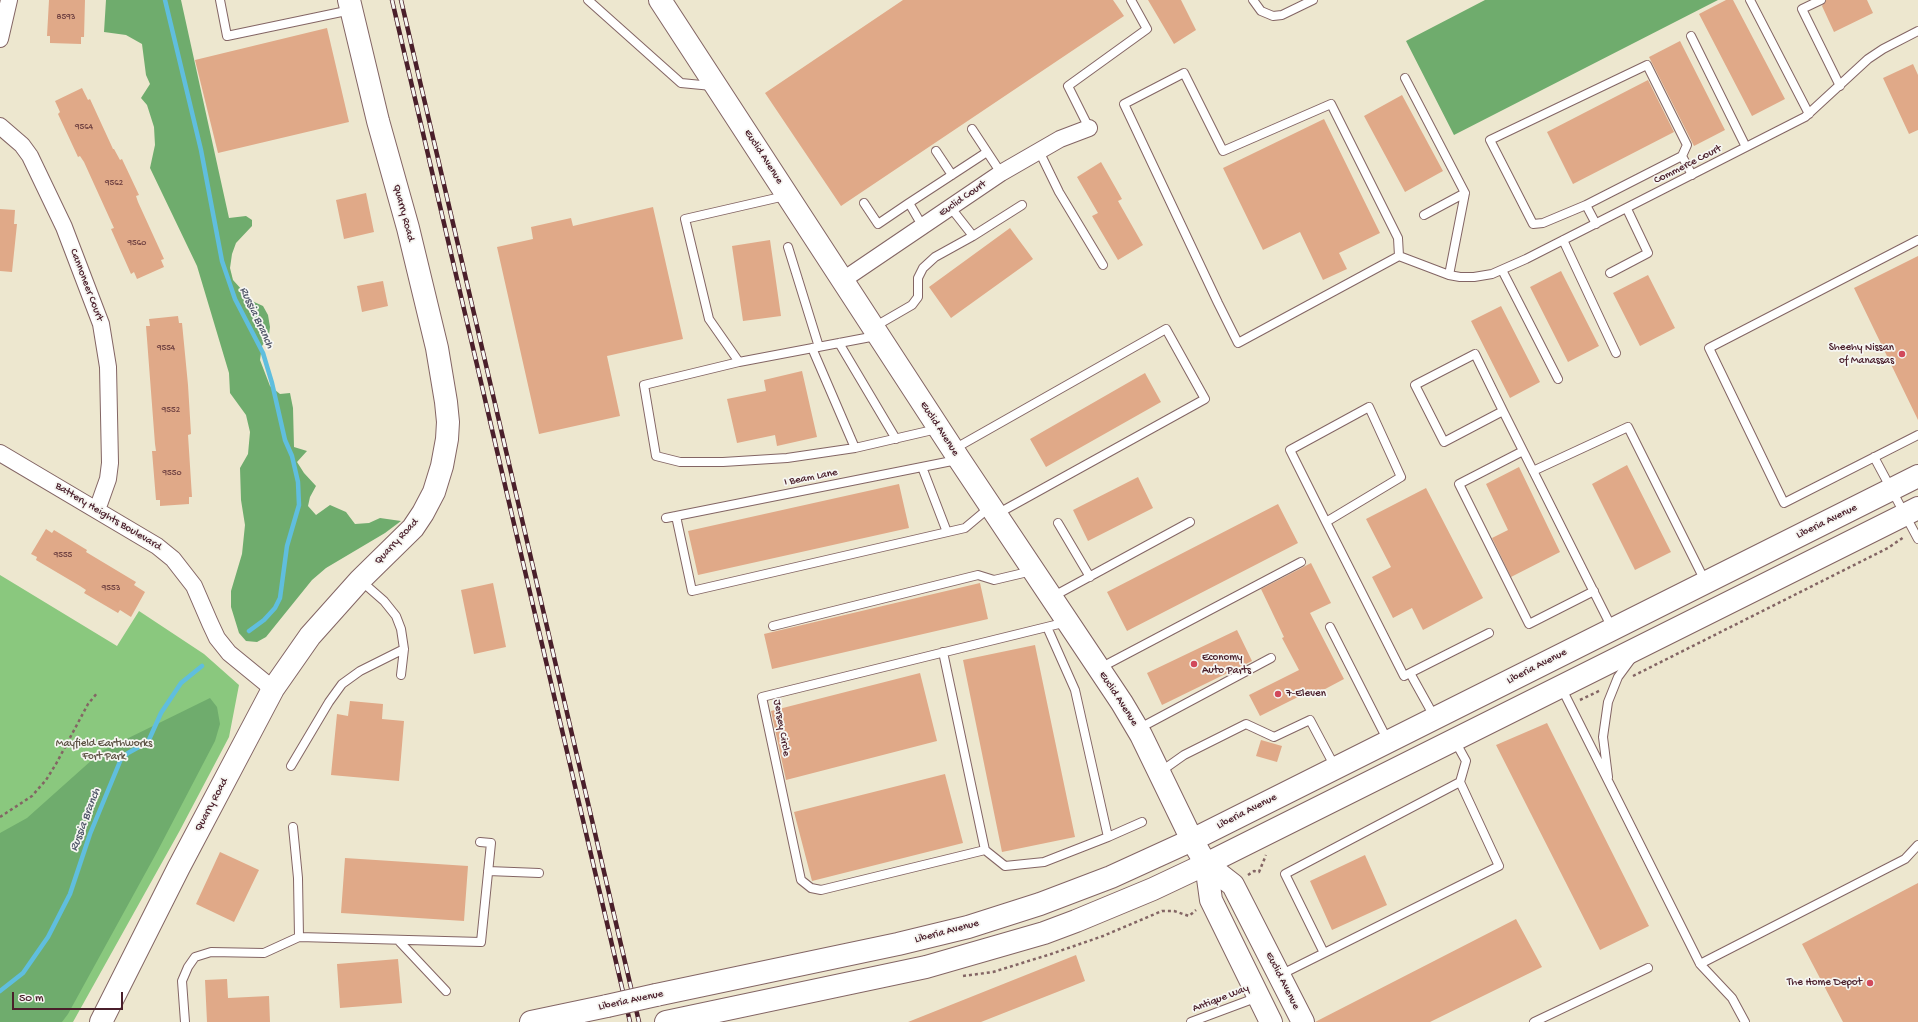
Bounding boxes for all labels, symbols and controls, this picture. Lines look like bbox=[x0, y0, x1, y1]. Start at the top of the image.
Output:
house number: 8593 bbox=[57, 13, 75, 23]
house number: 9564 bbox=[75, 123, 93, 133]
street label: Euclid Avenue bbox=[740, 127, 786, 187]
street label: Commerce Court bbox=[1652, 142, 1724, 188]
street label: Euclid Court bbox=[937, 178, 989, 220]
house number: 9562 bbox=[105, 179, 123, 189]
street label: Quarry Road bbox=[389, 183, 417, 243]
house number: 9560 bbox=[128, 239, 146, 249]
street label: Cannoneer Court bbox=[66, 247, 106, 323]
water label: Russia Branch bbox=[236, 285, 276, 351]
place label: Sheehy Nissan of Manassas bbox=[1829, 341, 1894, 367]
house number: 9554 bbox=[157, 344, 175, 354]
marker: Sheehy Nissan of Manassas bbox=[1897, 349, 1907, 359]
street label: Euclid Avenue bbox=[916, 399, 962, 459]
house number: 9552 bbox=[162, 406, 180, 416]
street label: I Beam Lane bbox=[783, 466, 839, 490]
house number: 9550 bbox=[162, 469, 182, 479]
street label: Battery Heights Boulevard bbox=[52, 480, 164, 554]
street label: Liberia Avenue bbox=[1794, 502, 1860, 542]
street label: Quarry Road bbox=[372, 516, 422, 568]
house number: 9555 bbox=[54, 551, 72, 561]
house number: 9553 bbox=[102, 584, 120, 594]
street label: Liberia Avenue bbox=[1505, 646, 1569, 688]
place label: Economy Auto Parts bbox=[1202, 651, 1251, 677]
marker: Economy Auto Parts bbox=[1189, 659, 1199, 669]
street label: Euclid Avenue bbox=[1095, 669, 1141, 729]
place label: 7-Eleven bbox=[1286, 687, 1326, 701]
marker: 7-Eleven bbox=[1273, 689, 1283, 699]
street label: Jersey Circle bbox=[770, 699, 792, 757]
park label: Mayfield Earthworks Fort Park bbox=[56, 737, 152, 763]
street label: Quarry Road bbox=[192, 776, 232, 834]
water label: Russia Branch bbox=[67, 787, 105, 853]
street label: Liberia Avenue bbox=[1215, 791, 1279, 833]
street label: Liberia Avenue bbox=[913, 917, 981, 947]
street label: Euclid Avenue bbox=[1262, 950, 1302, 1012]
place label: The Home Depot bbox=[1787, 976, 1862, 990]
marker: The Home Depot bbox=[1865, 978, 1875, 988]
street label: Antique Way bbox=[1191, 982, 1251, 1016]
scale bar bbox=[14, 984, 125, 1010]
street label: Liberia Avenue bbox=[597, 988, 665, 1014]
text: 50 m bbox=[19, 992, 44, 1006]

